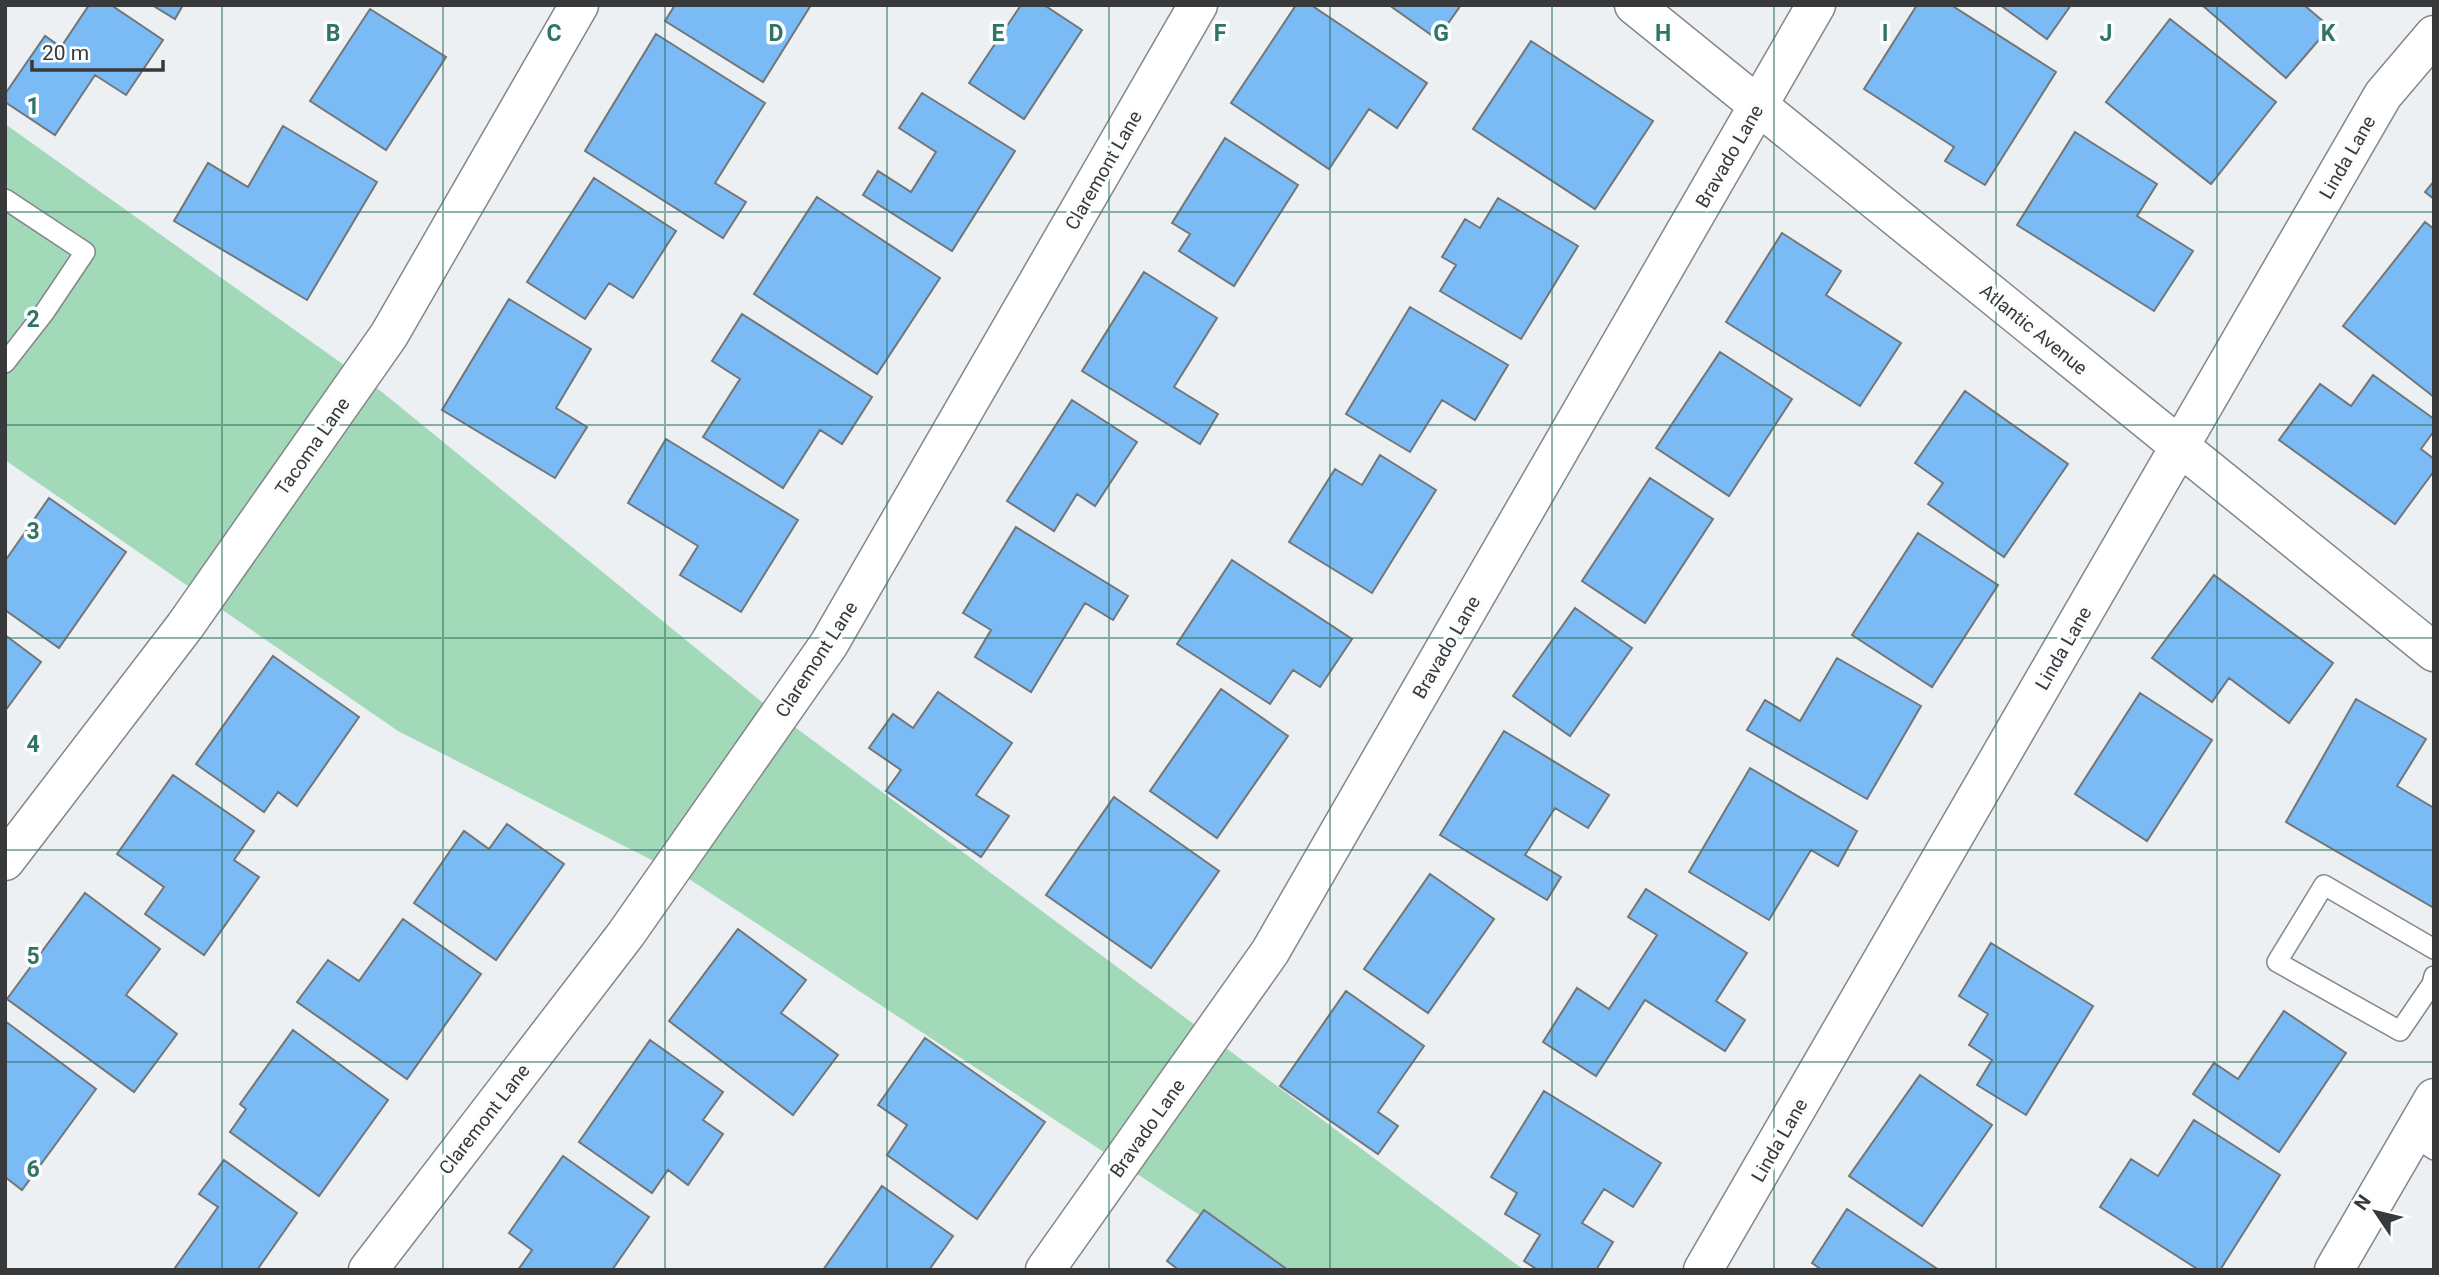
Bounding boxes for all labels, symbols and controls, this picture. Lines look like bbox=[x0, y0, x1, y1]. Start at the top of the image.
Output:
text: B bbox=[326, 20, 340, 47]
text: C bbox=[546, 20, 562, 47]
text: D bbox=[769, 20, 783, 47]
text: E bbox=[992, 20, 1005, 47]
text: F bbox=[1214, 20, 1227, 47]
text: G bbox=[1433, 20, 1449, 47]
text: H bbox=[1655, 20, 1671, 47]
text: I bbox=[1882, 20, 1888, 47]
text: J bbox=[2100, 20, 2112, 47]
text: K bbox=[2321, 20, 2336, 47]
scale bar bbox=[32, 28, 163, 72]
text: 20 m bbox=[42, 41, 89, 65]
text: 1 bbox=[26, 93, 40, 120]
street label: Bravado Lane bbox=[1691, 101, 1768, 212]
street label: Claremont Lane bbox=[1060, 107, 1147, 234]
street label: Linda Lane bbox=[2314, 112, 2380, 203]
street label: Atlantic Avenue bbox=[1975, 279, 2092, 380]
text: 2 bbox=[26, 306, 40, 333]
street label: Tacoma Lane bbox=[270, 393, 355, 500]
text: 3 bbox=[26, 518, 40, 545]
street label: Bravado Lane bbox=[1408, 592, 1485, 703]
street label: Claremont Lane bbox=[770, 597, 862, 722]
street label: Linda Lane bbox=[2030, 603, 2096, 694]
text: 4 bbox=[26, 731, 40, 758]
text: 5 bbox=[26, 943, 40, 970]
street label: Claremont Lane bbox=[434, 1060, 535, 1179]
street label: Bravado Lane bbox=[1105, 1075, 1190, 1182]
street label: Linda Lane bbox=[1746, 1095, 1812, 1186]
text: 6 bbox=[26, 1156, 40, 1183]
north arrow bbox=[2341, 1177, 2411, 1247]
text: N bbox=[2349, 1190, 2376, 1215]

